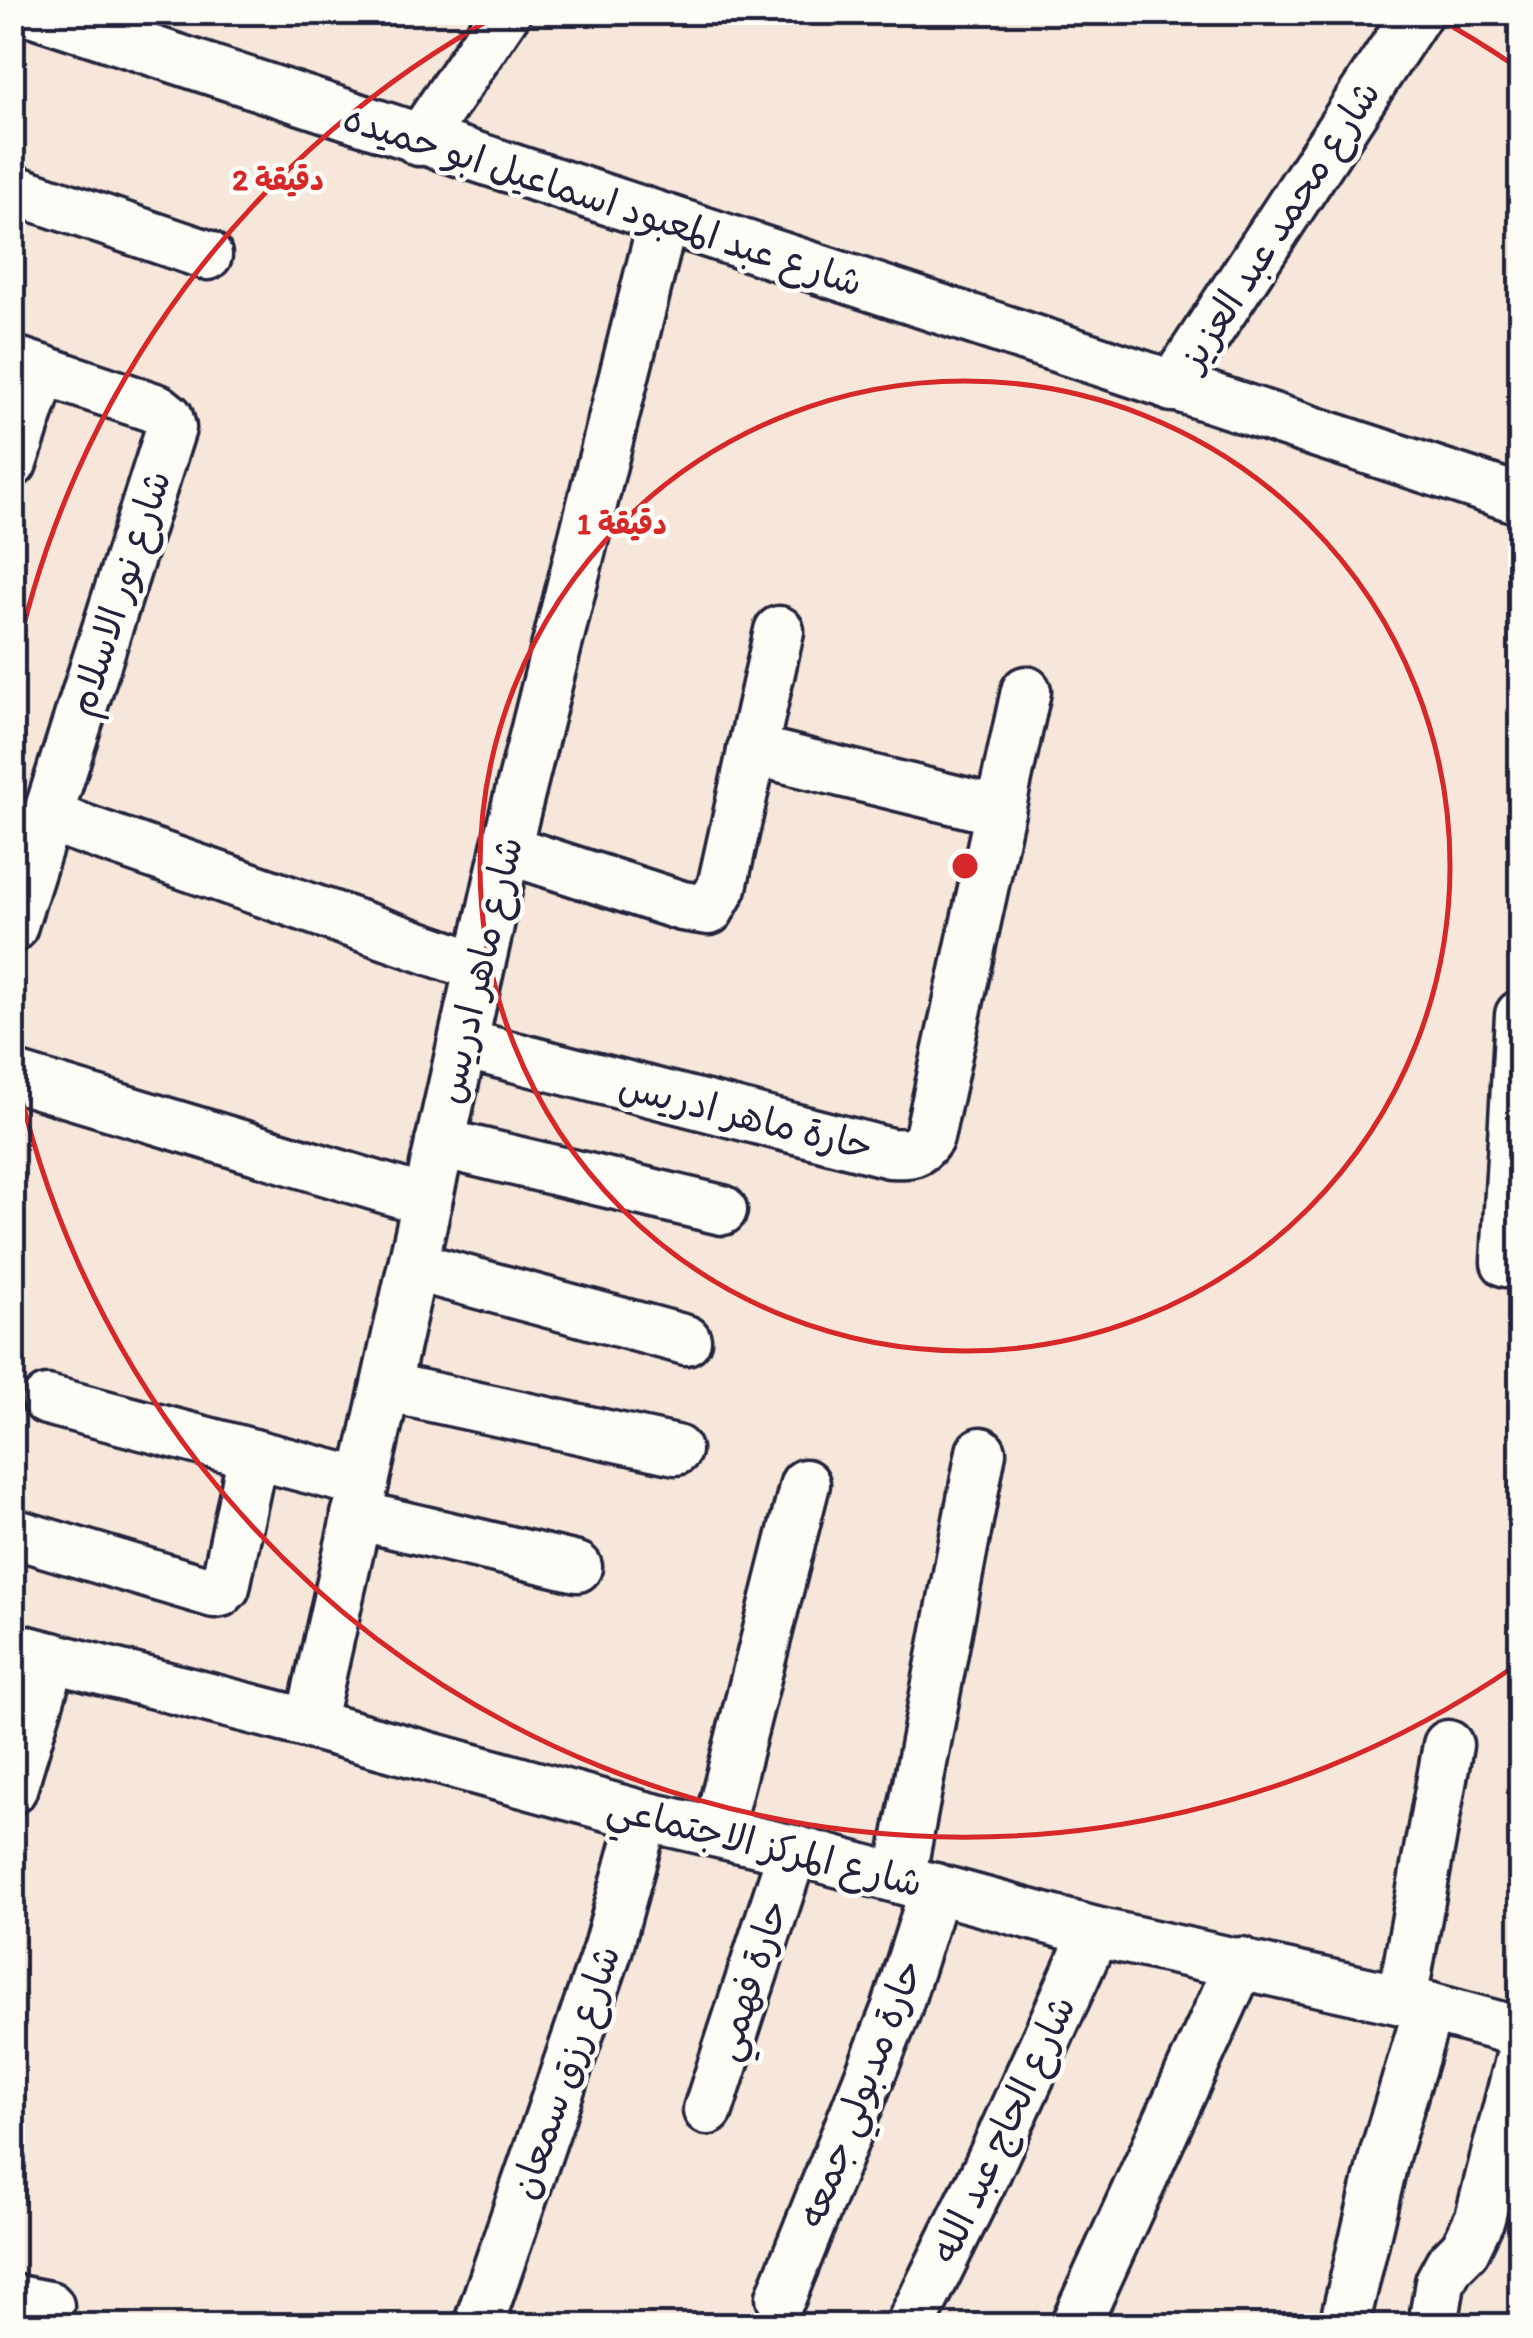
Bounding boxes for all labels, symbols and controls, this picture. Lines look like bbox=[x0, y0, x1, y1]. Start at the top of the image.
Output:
street label: شارع محمد عبد العزيز bbox=[1167, 72, 1393, 383]
street label: شارع عبد المعبود اسماعيل ابو حميده bbox=[337, 94, 868, 310]
text: 2 دقيقة bbox=[232, 161, 324, 198]
street label: شارع نور الاسلام bbox=[58, 464, 186, 723]
text: 1 دقيقة bbox=[577, 505, 667, 542]
street label: شارع ماهر ادريس bbox=[426, 832, 536, 1109]
centre of rings bbox=[947, 848, 983, 884]
street label: حارة ماهر ادريس bbox=[614, 1062, 878, 1170]
street label: شارع المركز الاجتماعي bbox=[600, 1784, 927, 1916]
street label: حارة فهمي bbox=[702, 1894, 807, 2069]
street label: شارع رزق سمعان bbox=[500, 1939, 634, 2206]
street label: حارة مدبولي جمعه bbox=[788, 1953, 941, 2237]
street label: شارع الحاج عبد الله bbox=[921, 1988, 1089, 2272]

